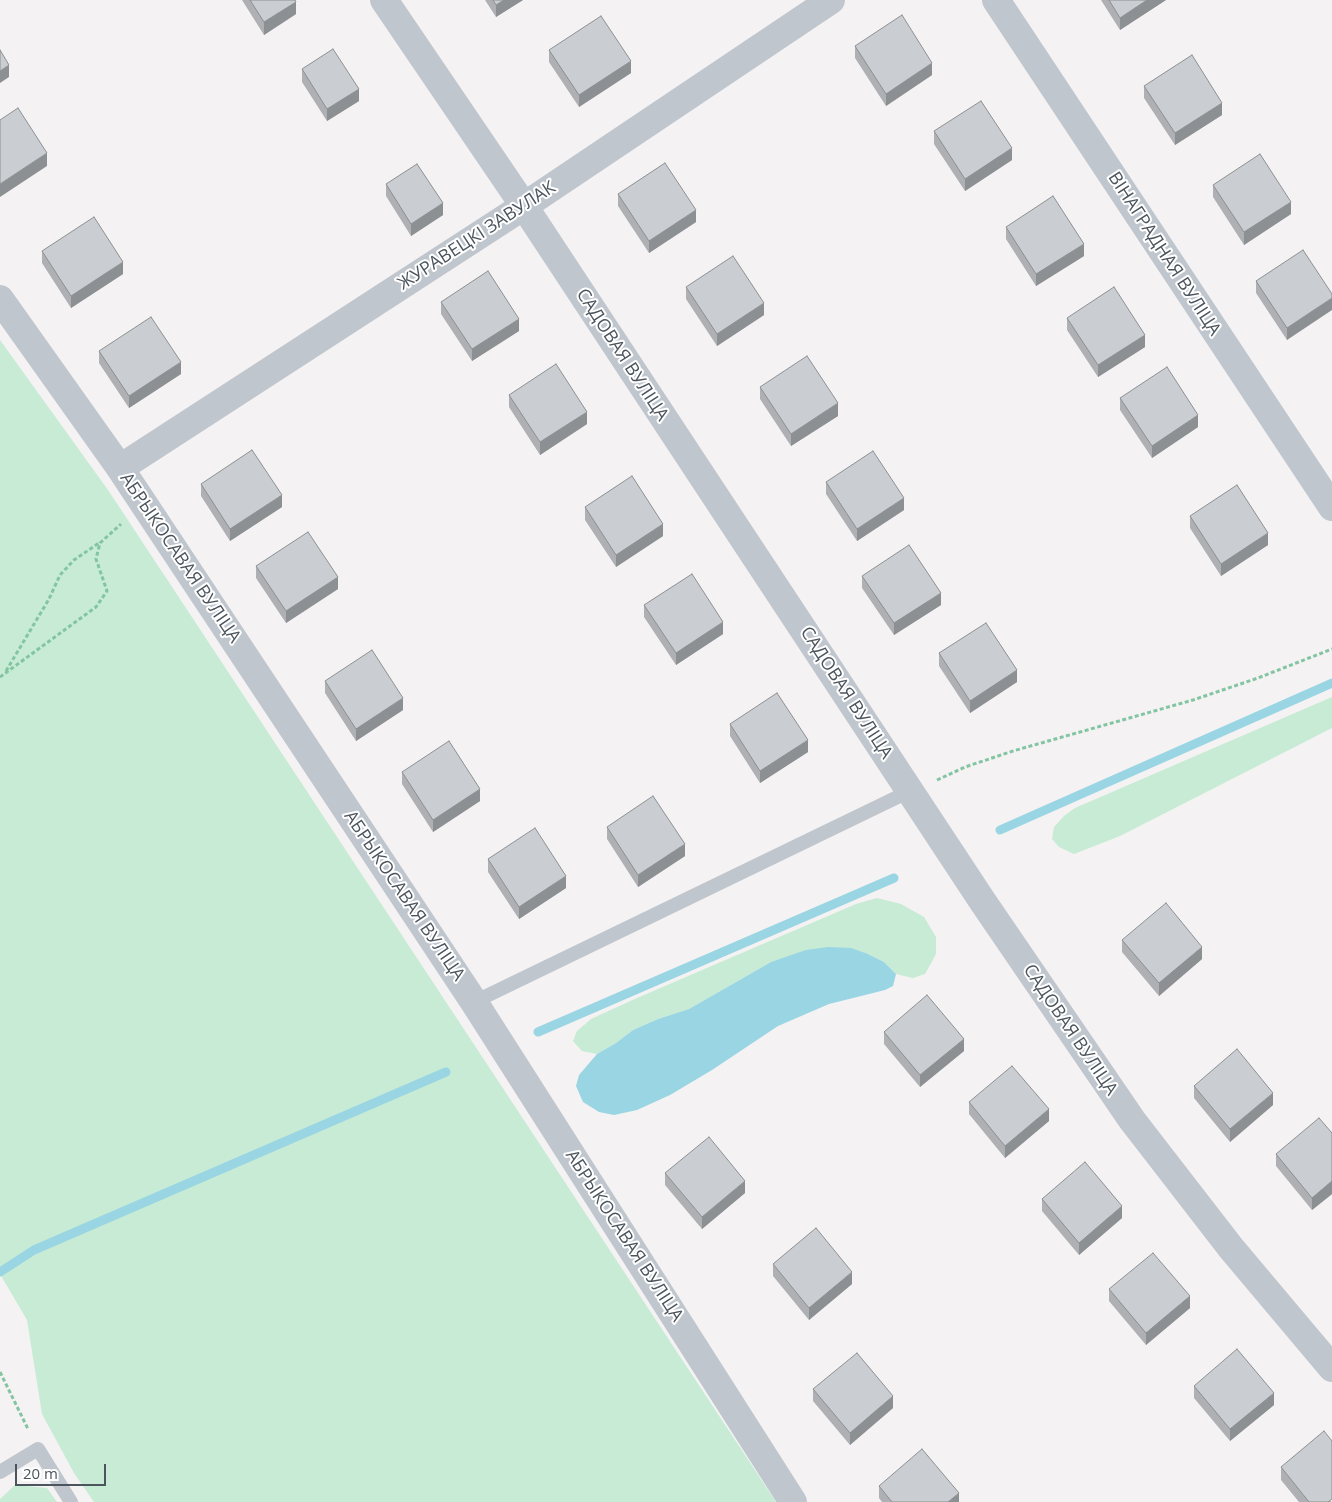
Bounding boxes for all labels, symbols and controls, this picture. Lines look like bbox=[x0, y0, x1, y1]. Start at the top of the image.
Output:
street label: ВІНАГРАДНАЯ ВУЛІЦА bbox=[1103, 168, 1225, 340]
street label: ЖУРАВЕЦКІ ЗАВУЛАК bbox=[394, 177, 560, 295]
street label: САДОВАЯ ВУЛІЦА bbox=[571, 285, 673, 425]
street label: АБРЫКОСАВАЯ ВУЛІЦА bbox=[115, 469, 245, 647]
street label: САДОВАЯ ВУЛІЦА bbox=[795, 623, 897, 763]
street label: АБРЫКОСАВАЯ ВУЛІЦА bbox=[339, 807, 469, 985]
street label: САДОВАЯ ВУЛІЦА bbox=[1018, 960, 1122, 1100]
street label: АБРЫКОСАВАЯ ВУЛІЦА bbox=[560, 1146, 688, 1326]
scale bar bbox=[18, 1454, 109, 1486]
text: 20 m bbox=[23, 1463, 58, 1483]

